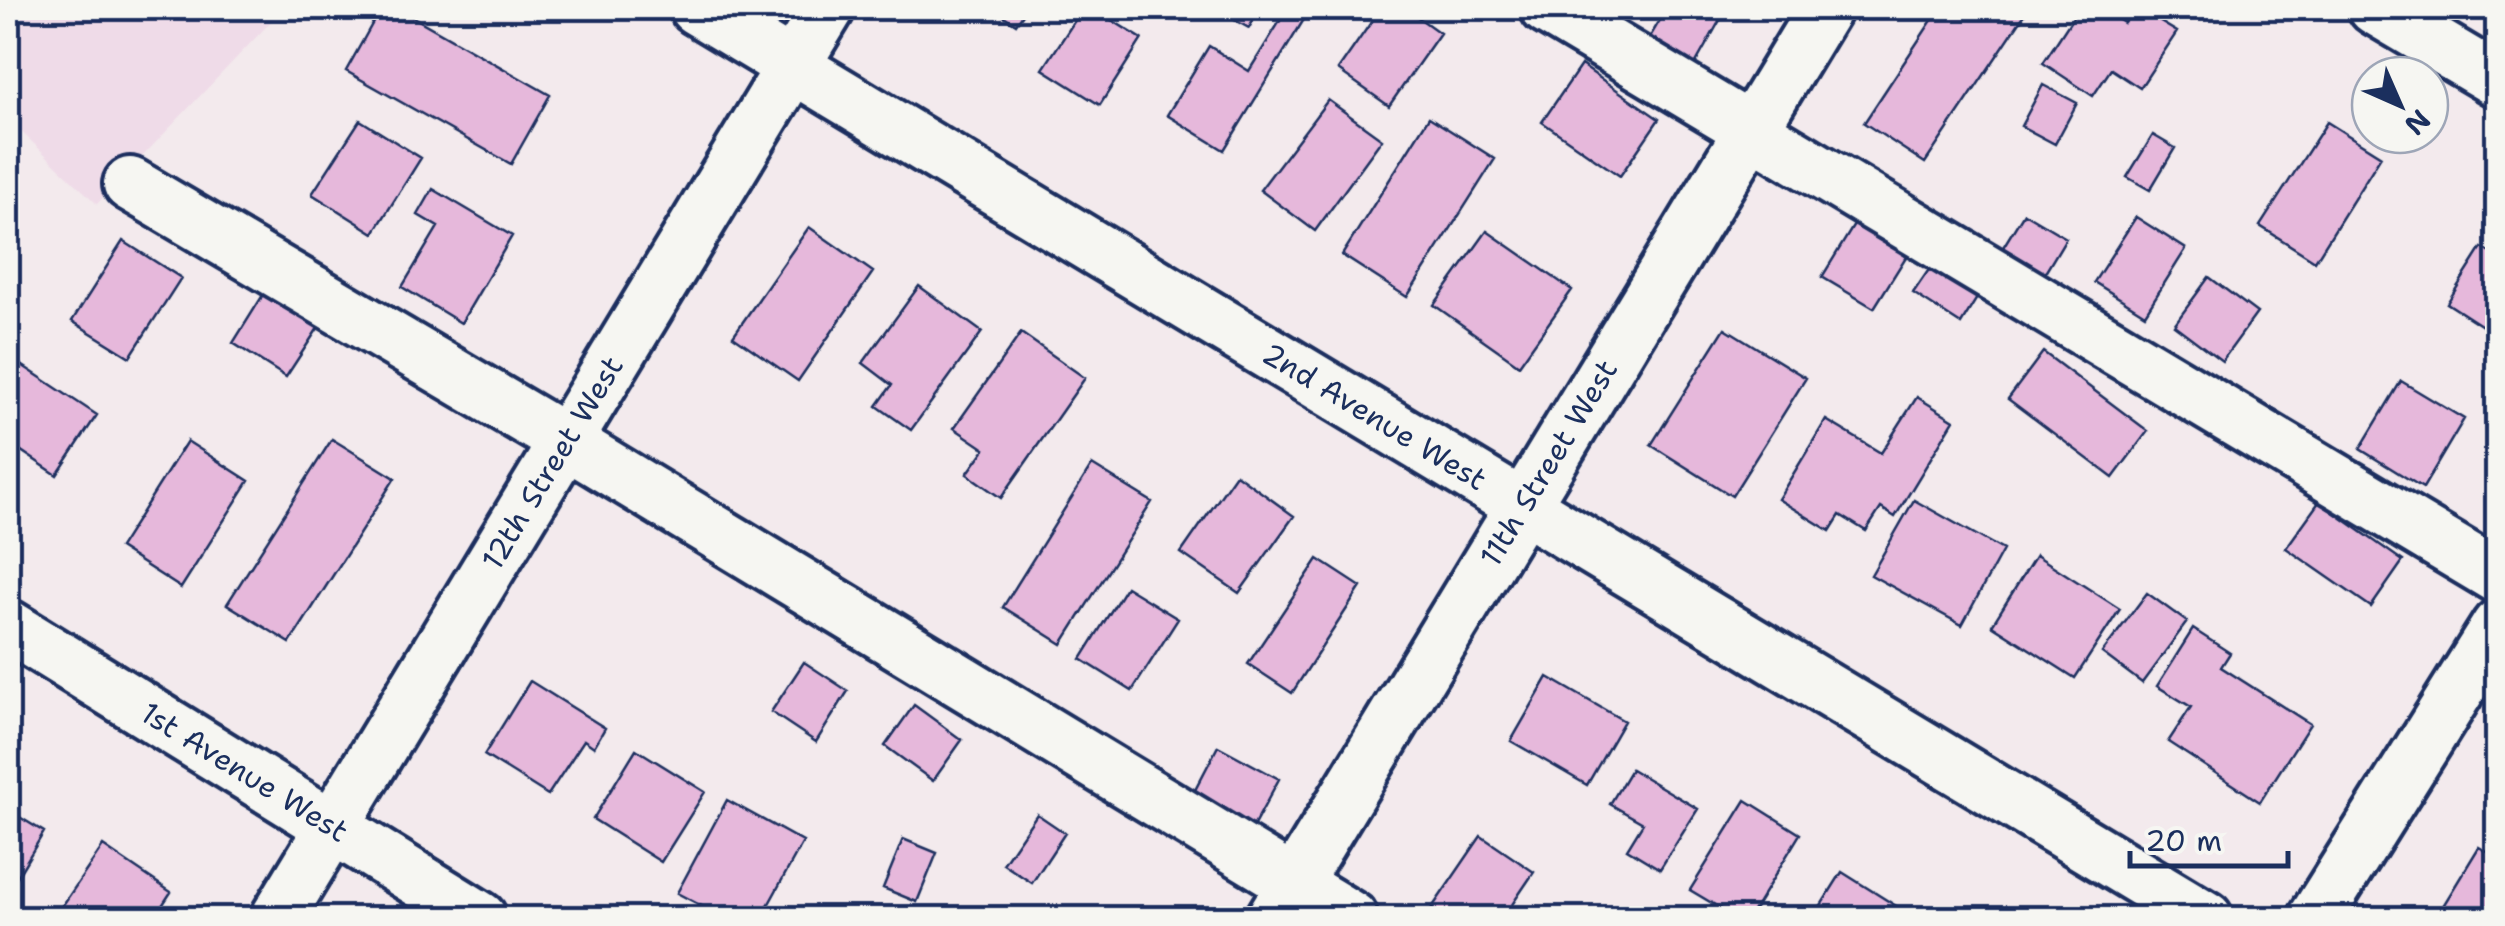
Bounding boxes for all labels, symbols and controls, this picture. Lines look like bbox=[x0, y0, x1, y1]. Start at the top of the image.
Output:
north arrow bbox=[2350, 55, 2450, 155]
text: N bbox=[2396, 101, 2439, 144]
street label: 2nd Avenue West bbox=[1255, 333, 1494, 500]
street label: 12th Street West bbox=[472, 348, 633, 577]
street label: 11th Street West bbox=[1470, 352, 1627, 574]
street label: 1st Avenue West bbox=[133, 692, 356, 852]
scale bar bbox=[2130, 806, 2288, 868]
text: 20 m bbox=[2145, 820, 2222, 861]

